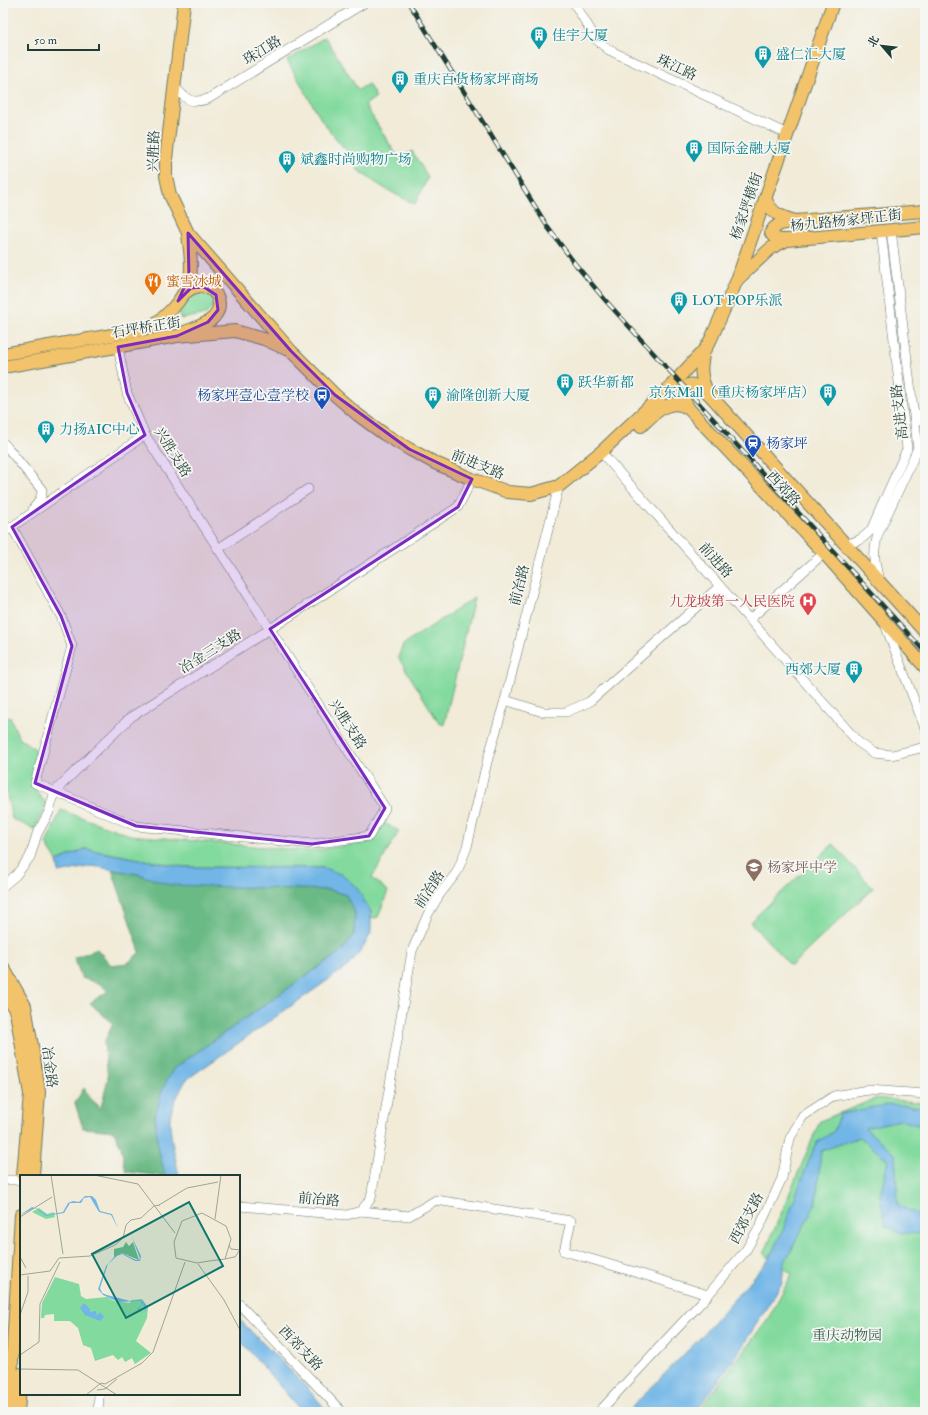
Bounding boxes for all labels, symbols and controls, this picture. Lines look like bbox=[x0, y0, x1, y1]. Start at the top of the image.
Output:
building icon: 佳宇大厦 bbox=[529, 25, 549, 50]
scale bar bbox=[28, 26, 99, 52]
north arrow bbox=[862, 26, 902, 66]
place label: 佳宇大厦 bbox=[552, 27, 608, 44]
street label: 珠江路 bbox=[240, 32, 285, 69]
text: 50 m bbox=[34, 33, 58, 48]
text: 北 bbox=[865, 34, 882, 49]
building icon: 盛仁汇大厦 bbox=[753, 44, 773, 69]
place label: 盛仁汇大厦 bbox=[776, 46, 846, 63]
street label: 珠江路 bbox=[654, 51, 699, 84]
building icon: 重庆百货杨家坪商场 bbox=[390, 69, 410, 94]
place label: 重庆百货杨家坪商场 bbox=[413, 71, 539, 88]
street label: 兴胜路 bbox=[144, 130, 163, 172]
building icon: 国际金融大厦 bbox=[684, 138, 704, 163]
place label: 国际金融大厦 bbox=[707, 140, 791, 157]
building icon: 斌鑫时尚购物广场 bbox=[277, 149, 297, 174]
place label: 斌鑫时尚购物广场 bbox=[300, 151, 412, 168]
street label: 杨家坪横街 bbox=[727, 170, 766, 242]
street label: 杨九路杨家坪正街 bbox=[789, 206, 903, 235]
restaurant icon: 蜜雪冰城 bbox=[143, 271, 163, 296]
place label: 蜜雪冰城 bbox=[166, 273, 222, 290]
building icon: LOT POP乐派 bbox=[669, 290, 689, 315]
place label: LOT POP乐派 bbox=[692, 292, 783, 309]
street label: 石坪桥正街 bbox=[110, 314, 182, 341]
building icon: 跃华新都 bbox=[555, 372, 575, 397]
place label: 跃华新都 bbox=[578, 374, 634, 391]
building icon: 京东Mall（重庆杨家坪店） bbox=[818, 382, 838, 407]
street label: 高进支路 bbox=[888, 383, 911, 441]
place label: 京东Mall（重庆杨家坪店） bbox=[649, 384, 815, 401]
bus stop icon: 杨家坪壹心壹学校 bbox=[312, 385, 332, 410]
building icon: 渝隆创新大厦 bbox=[423, 385, 443, 410]
place label: 杨家坪壹心壹学校 bbox=[197, 387, 309, 404]
place label: 渝隆创新大厦 bbox=[446, 387, 530, 404]
building icon: 力扬AIC中心 bbox=[36, 419, 56, 444]
place label: 力扬AIC中心 bbox=[59, 421, 140, 438]
street label: 兴胜支路 bbox=[151, 424, 195, 481]
station icon: 杨家坪 bbox=[743, 433, 763, 458]
place label: 杨家坪 bbox=[766, 435, 808, 452]
street label: 前进支路 bbox=[449, 446, 507, 483]
street label: 西郊路 bbox=[763, 467, 804, 509]
street label: 前进路 bbox=[695, 539, 736, 582]
street label: 前冶路 bbox=[506, 563, 533, 608]
hospital icon: 九龙坡第一人民医院 bbox=[798, 591, 818, 616]
place label: 九龙坡第一人民医院 bbox=[669, 593, 795, 610]
street label: 冶金三支路 bbox=[176, 626, 244, 677]
building icon: 西郊大厦 bbox=[844, 659, 864, 684]
place label: 西郊大厦 bbox=[785, 661, 841, 678]
street label: 兴胜支路 bbox=[325, 696, 370, 752]
school or university icon: 杨家坪中学 bbox=[744, 857, 764, 882]
place label: 杨家坪中学 bbox=[767, 859, 837, 876]
street label: 前冶路 bbox=[411, 867, 448, 911]
street label: 冶金路 bbox=[39, 1045, 60, 1089]
inset map bbox=[20, 1175, 240, 1395]
street label: 前冶路 bbox=[297, 1189, 341, 1210]
street label: 西郊支路 bbox=[726, 1190, 767, 1247]
street label: 西郊支路 bbox=[275, 1322, 326, 1374]
park label: 重庆动物园 bbox=[812, 1327, 882, 1344]

